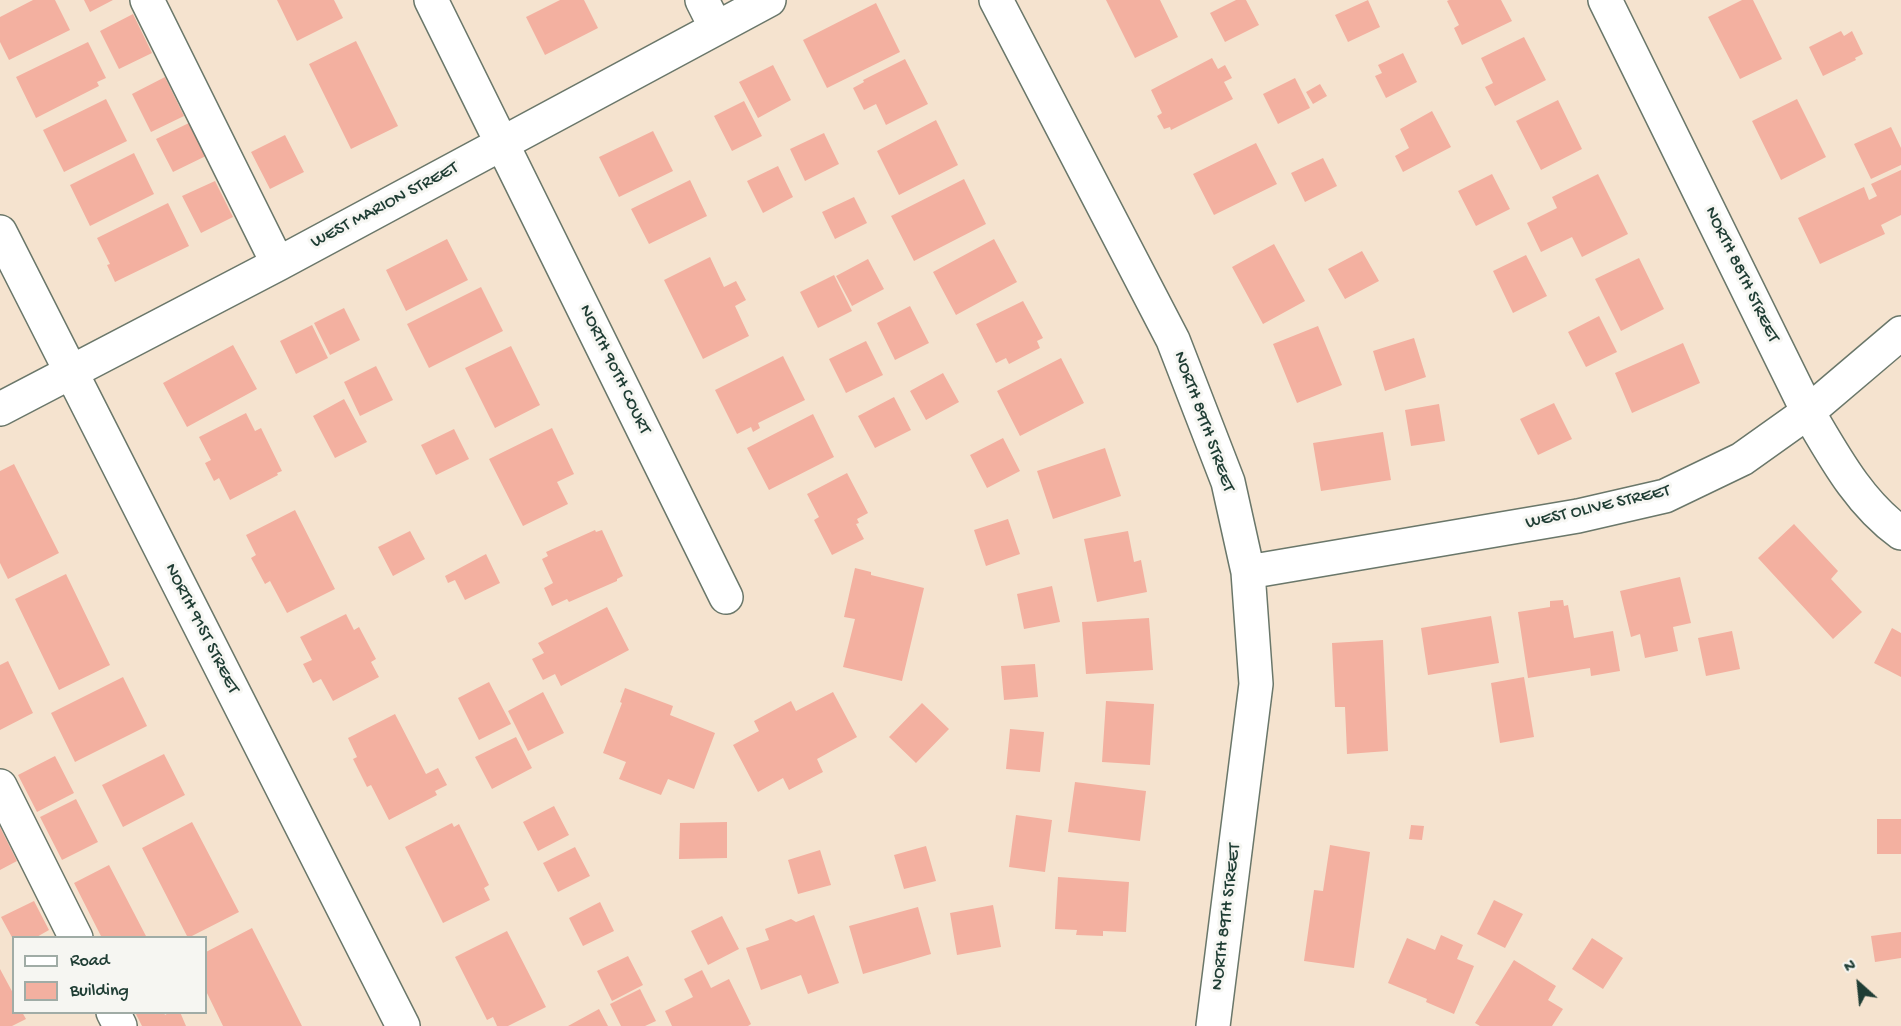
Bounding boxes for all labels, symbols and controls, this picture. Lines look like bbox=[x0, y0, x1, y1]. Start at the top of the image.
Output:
street label: WEST MARION STREET bbox=[308, 158, 462, 254]
street label: NORTH 88TH STREET bbox=[1699, 203, 1783, 347]
street label: NORTH 90TH COURT bbox=[573, 302, 655, 438]
street label: NORTH 89TH STREET bbox=[1168, 349, 1238, 495]
street label: WEST OLIVE STREET bbox=[1524, 481, 1672, 535]
street label: NORTH 91ST STREET bbox=[159, 560, 243, 698]
street label: NORTH 89TH STREET bbox=[1207, 842, 1247, 992]
legend bbox=[12, 936, 207, 1014]
text: Road bbox=[70, 951, 109, 972]
north arrow bbox=[1829, 954, 1889, 1014]
text: N bbox=[1842, 957, 1860, 978]
text: Building bbox=[70, 981, 129, 1002]

